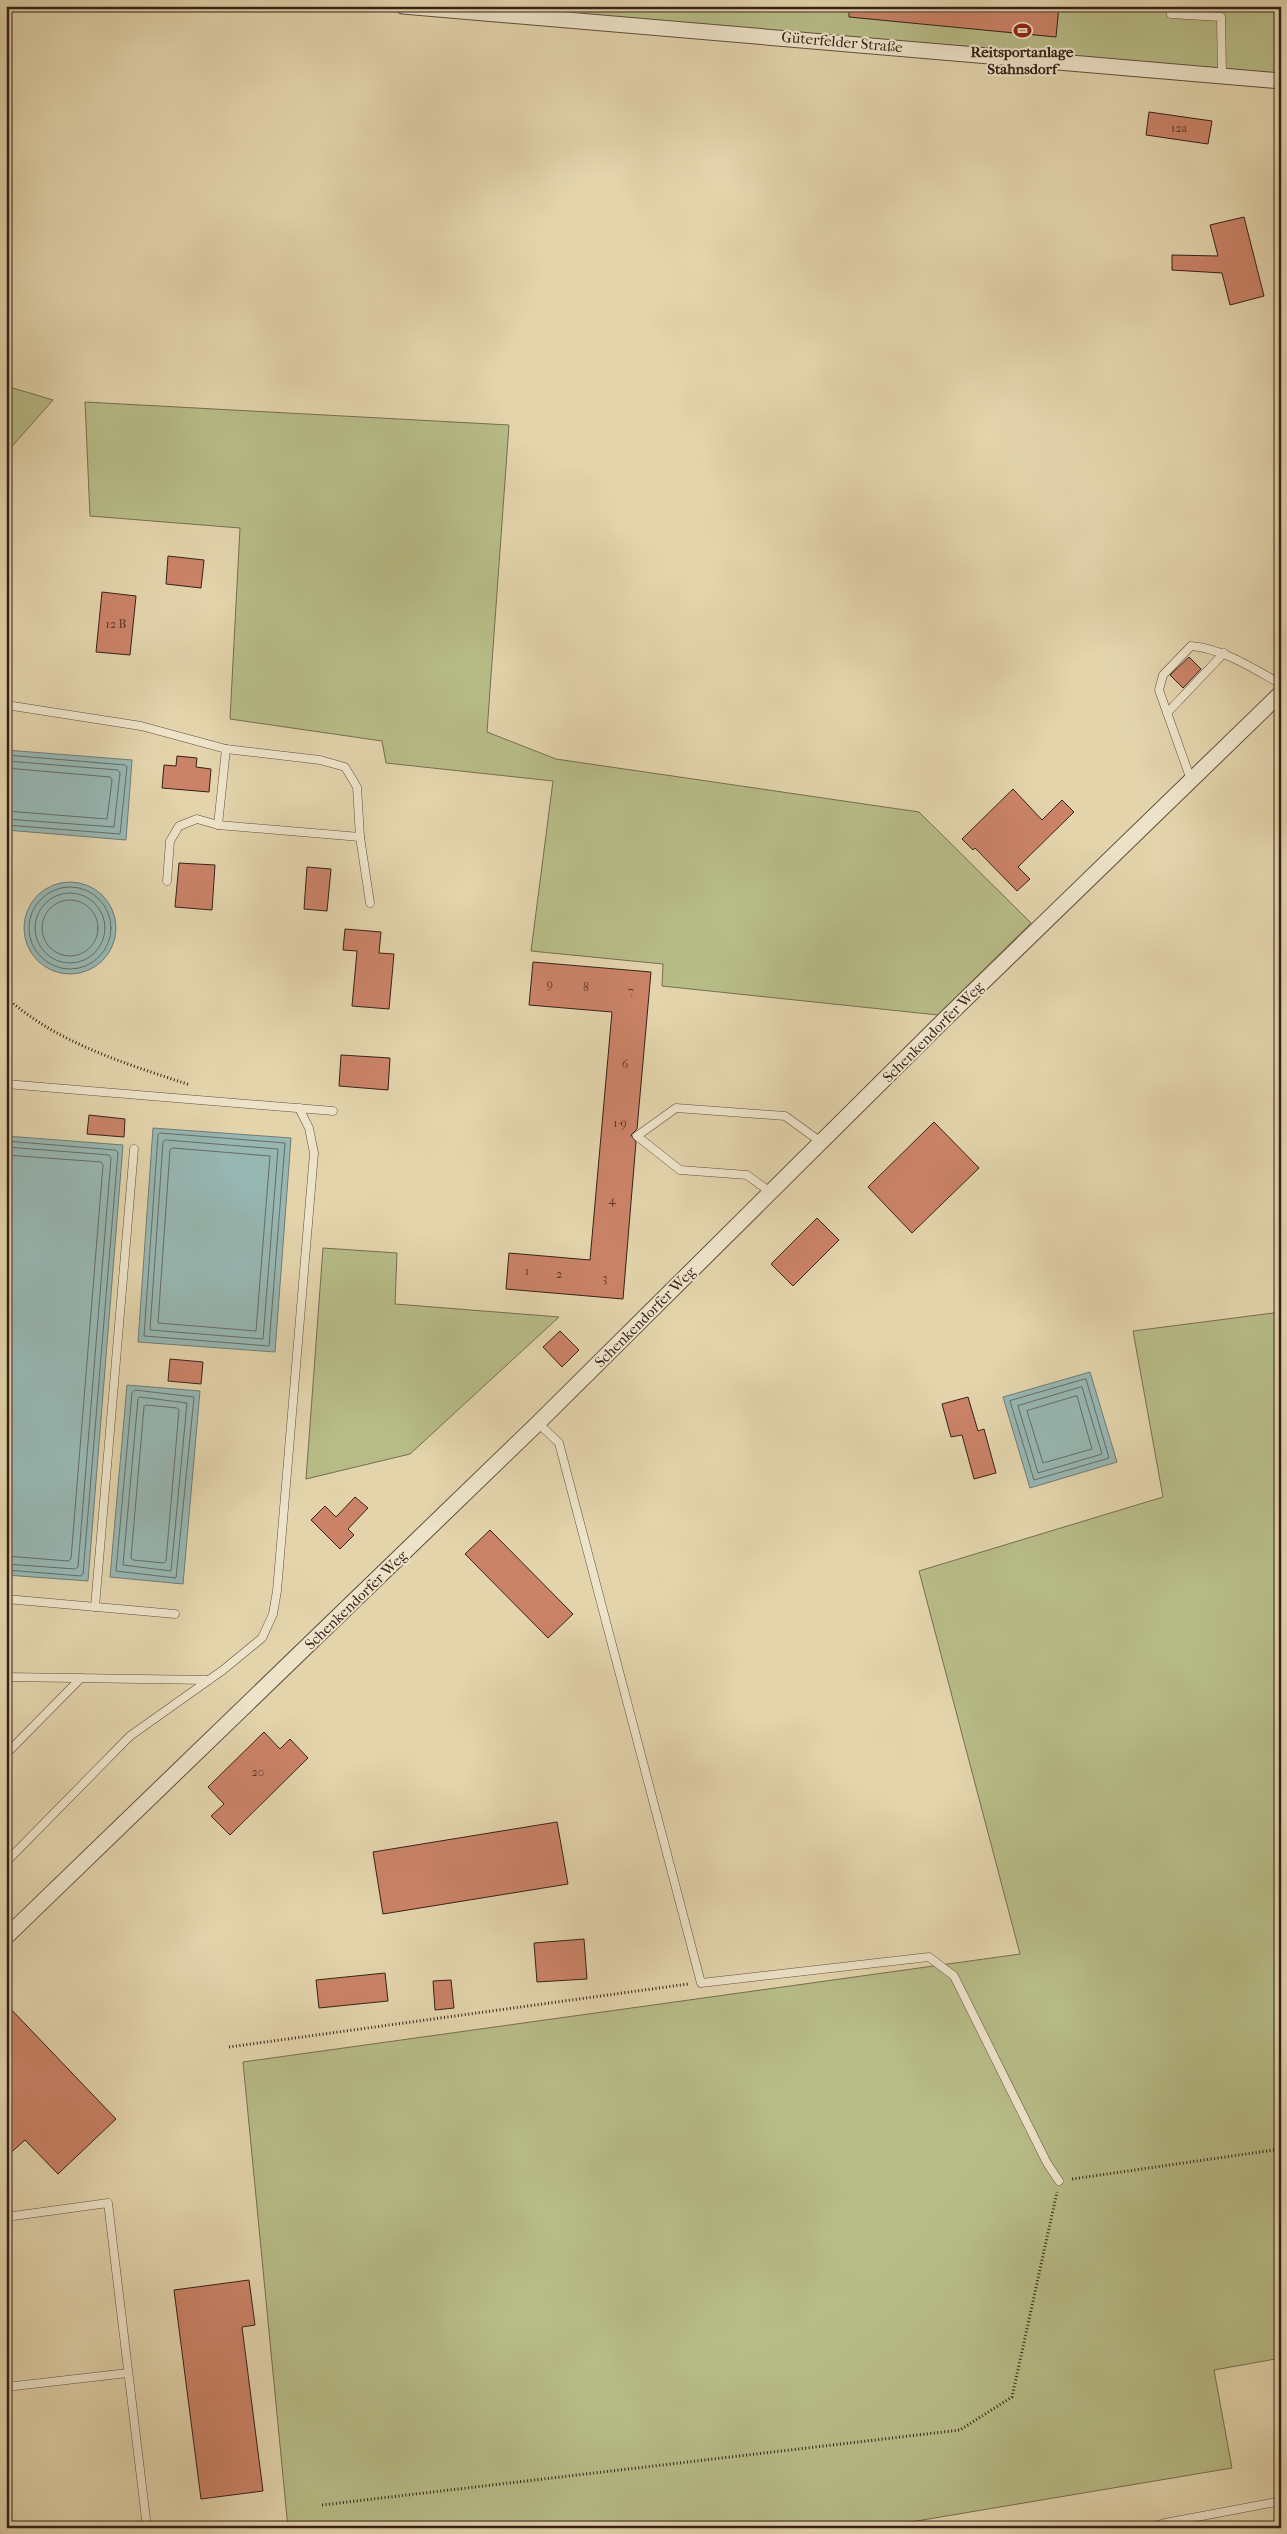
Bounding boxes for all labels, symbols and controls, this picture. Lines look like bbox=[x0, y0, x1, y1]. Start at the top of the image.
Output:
sports icon: Reitsportanlage Stahnsdorf bbox=[1012, 21, 1032, 41]
street label: Güterfelder Straße bbox=[781, 28, 904, 56]
place label: Reitsportanlage Stahnsdorf bbox=[971, 43, 1074, 78]
house number: 12a bbox=[1171, 121, 1187, 135]
house number: 12 B bbox=[106, 617, 127, 631]
house number: 9 bbox=[547, 977, 553, 991]
street label: Schenkendorfer Weg bbox=[879, 977, 988, 1086]
house number: 8 bbox=[583, 980, 589, 994]
house number: 7 bbox=[628, 984, 634, 998]
house number: 6 bbox=[622, 1057, 629, 1071]
house number: 1-9 bbox=[613, 1116, 627, 1130]
house number: 4 bbox=[608, 1193, 616, 1207]
street label: Schenkendorfer Weg bbox=[591, 1262, 700, 1371]
house number: 1 bbox=[525, 1264, 529, 1278]
house number: 2 bbox=[556, 1267, 562, 1281]
house number: 3 bbox=[603, 1271, 608, 1285]
street label: Schenkendorfer Weg bbox=[301, 1546, 412, 1653]
house number: 20 bbox=[252, 1765, 264, 1779]

